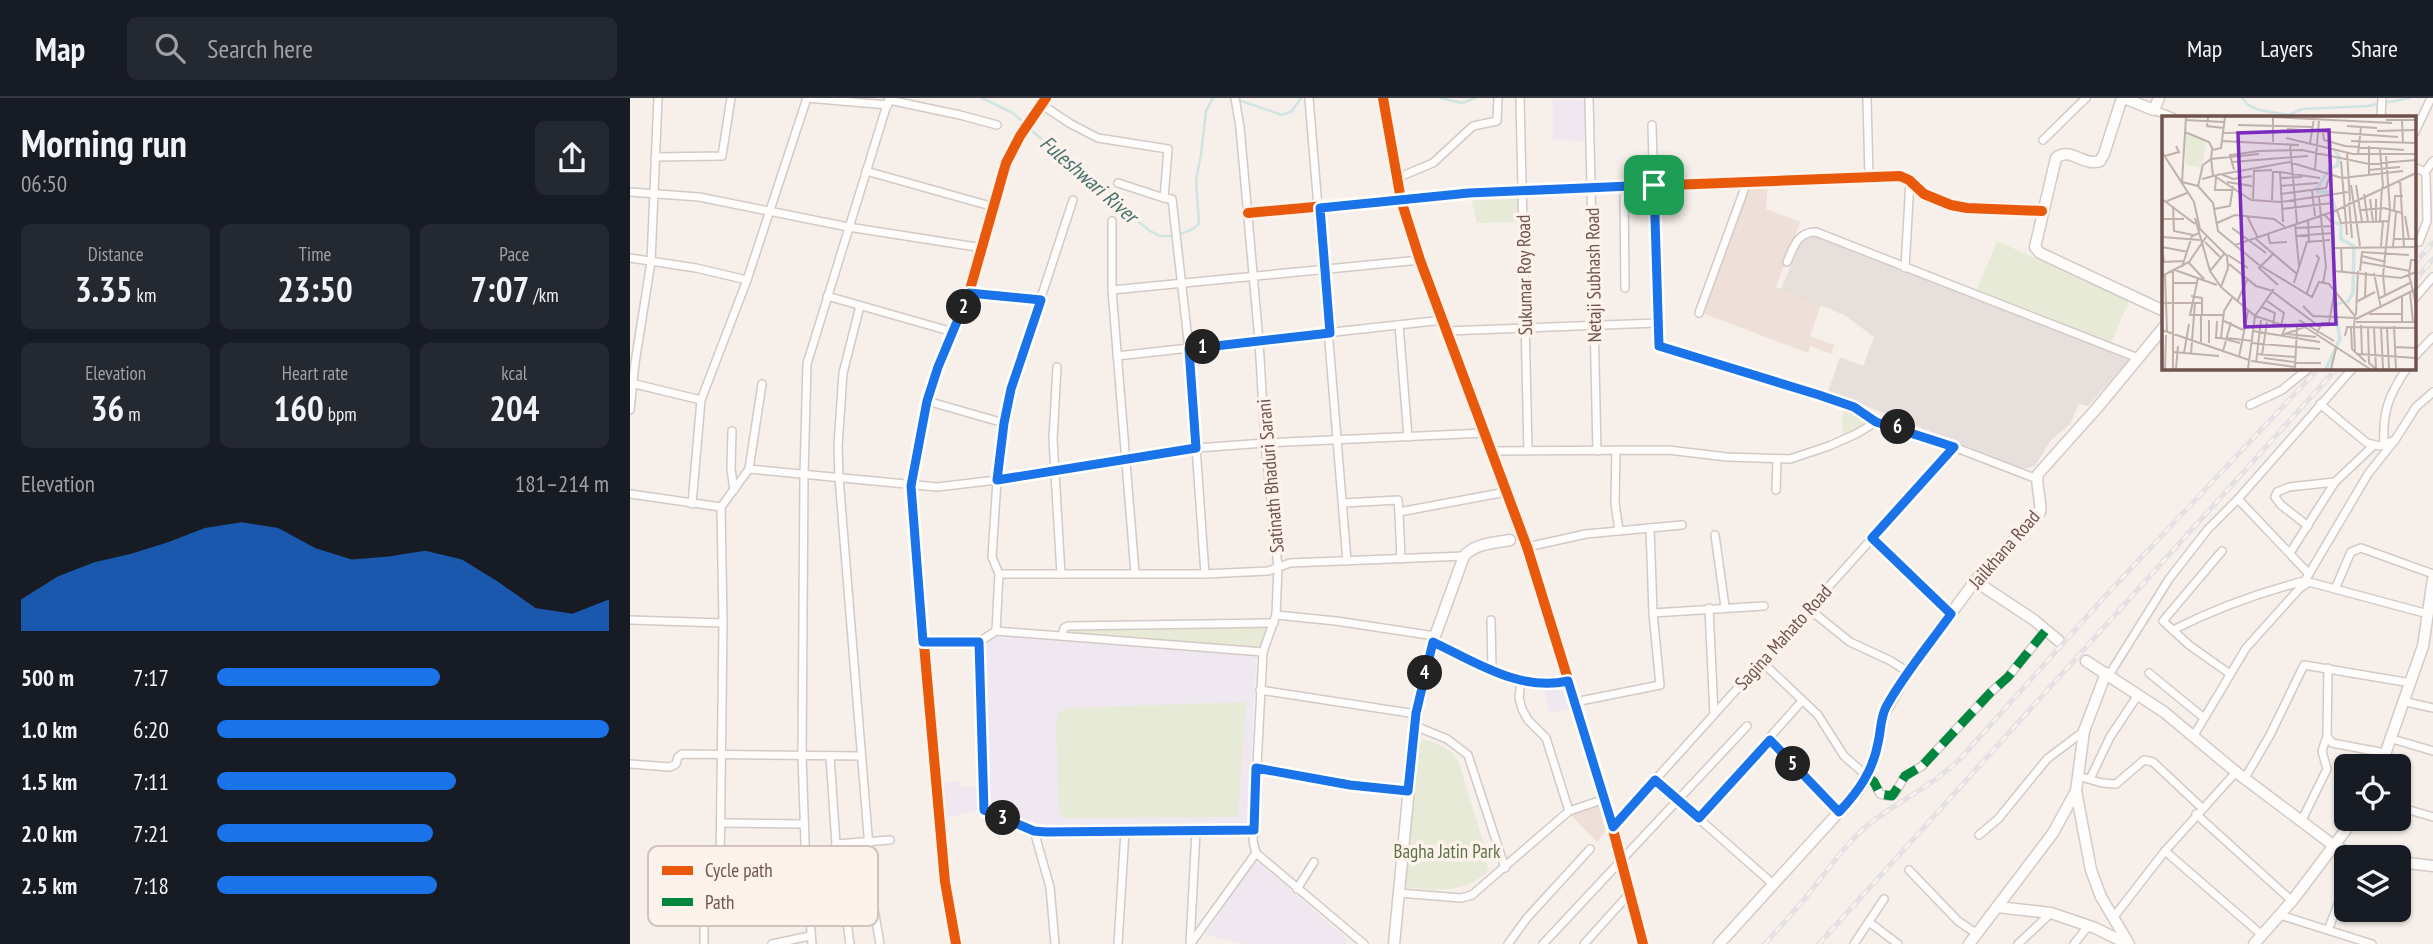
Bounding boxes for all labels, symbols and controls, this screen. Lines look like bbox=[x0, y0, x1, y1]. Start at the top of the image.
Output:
search box bbox=[127, 17, 617, 80]
text: Map bbox=[35, 27, 85, 70]
icon: search bbox=[151, 29, 189, 67]
text: Search here bbox=[207, 32, 313, 65]
text: Map bbox=[2187, 33, 2222, 64]
text: Layers bbox=[2260, 33, 2313, 64]
text: Share bbox=[2351, 33, 2398, 64]
inset map bbox=[2162, 116, 2416, 369]
text: Morning run bbox=[21, 118, 187, 167]
button: share bbox=[535, 121, 609, 195]
water label: Fuleshwari River bbox=[1035, 129, 1146, 231]
pin bbox=[1624, 155, 1684, 215]
icon: arrive bbox=[1635, 166, 1673, 204]
text: 06:50 bbox=[21, 169, 67, 198]
street label: Netaji Subhash Road bbox=[1580, 207, 1606, 343]
street label: Sukumar Roy Road bbox=[1511, 214, 1537, 336]
text: Distance bbox=[88, 242, 144, 266]
text: Time bbox=[299, 242, 331, 266]
text: Pace bbox=[499, 242, 529, 266]
text: 3.35 bbox=[75, 266, 133, 312]
text: 23:50 bbox=[277, 266, 353, 312]
text: 7:07 bbox=[470, 266, 529, 312]
text: km bbox=[133, 283, 156, 307]
text: /km bbox=[529, 283, 559, 307]
pin: 2 bbox=[946, 290, 982, 325]
text: 2 bbox=[959, 294, 968, 318]
pin: 1 bbox=[1186, 330, 1220, 364]
text: 1 bbox=[1198, 334, 1207, 358]
text: Elevation bbox=[85, 361, 146, 385]
text: Heart rate bbox=[282, 361, 348, 385]
text: kcal bbox=[501, 361, 527, 385]
text: 36 bbox=[91, 385, 124, 431]
text: 160 bbox=[273, 385, 324, 431]
text: 204 bbox=[489, 385, 539, 431]
street label: Satinath Bhaduri Sarani bbox=[1251, 398, 1289, 554]
text: m bbox=[124, 402, 141, 426]
text: bpm bbox=[324, 402, 357, 426]
pin: 6 bbox=[1880, 410, 1916, 444]
text: 6 bbox=[1893, 414, 1902, 438]
text: Elevation bbox=[21, 469, 95, 498]
text: 181–214 m bbox=[515, 469, 609, 498]
street label: Jailkhana Road bbox=[1963, 505, 2045, 594]
street label: Sagina Mahato Road bbox=[1729, 579, 1837, 695]
pin: 4 bbox=[1408, 656, 1442, 690]
text: 4 bbox=[1420, 660, 1429, 684]
text: 500 m bbox=[21, 663, 74, 692]
text: 7:17 bbox=[133, 663, 169, 692]
text: 1.0 km bbox=[21, 715, 77, 744]
text: 6:20 bbox=[133, 715, 169, 744]
pin: 5 bbox=[1776, 746, 1810, 782]
text: 5 bbox=[1788, 751, 1797, 775]
map controls bbox=[2334, 754, 2411, 922]
button: locate bbox=[2334, 754, 2411, 831]
text: 1.5 km bbox=[21, 767, 77, 796]
text: 7:11 bbox=[133, 767, 169, 796]
pin: 3 bbox=[986, 800, 1020, 836]
text: 3 bbox=[998, 805, 1007, 829]
text: 2.0 km bbox=[21, 819, 77, 848]
text: 7:21 bbox=[133, 819, 169, 848]
park label: Bagha Jatin Park bbox=[1394, 839, 1501, 863]
button: layers bbox=[2334, 845, 2411, 922]
legend bbox=[648, 846, 878, 926]
text: Cycle path bbox=[705, 858, 773, 882]
text: 2.5 km bbox=[21, 871, 77, 900]
text: 7:18 bbox=[133, 871, 169, 900]
text: Path bbox=[705, 890, 734, 914]

